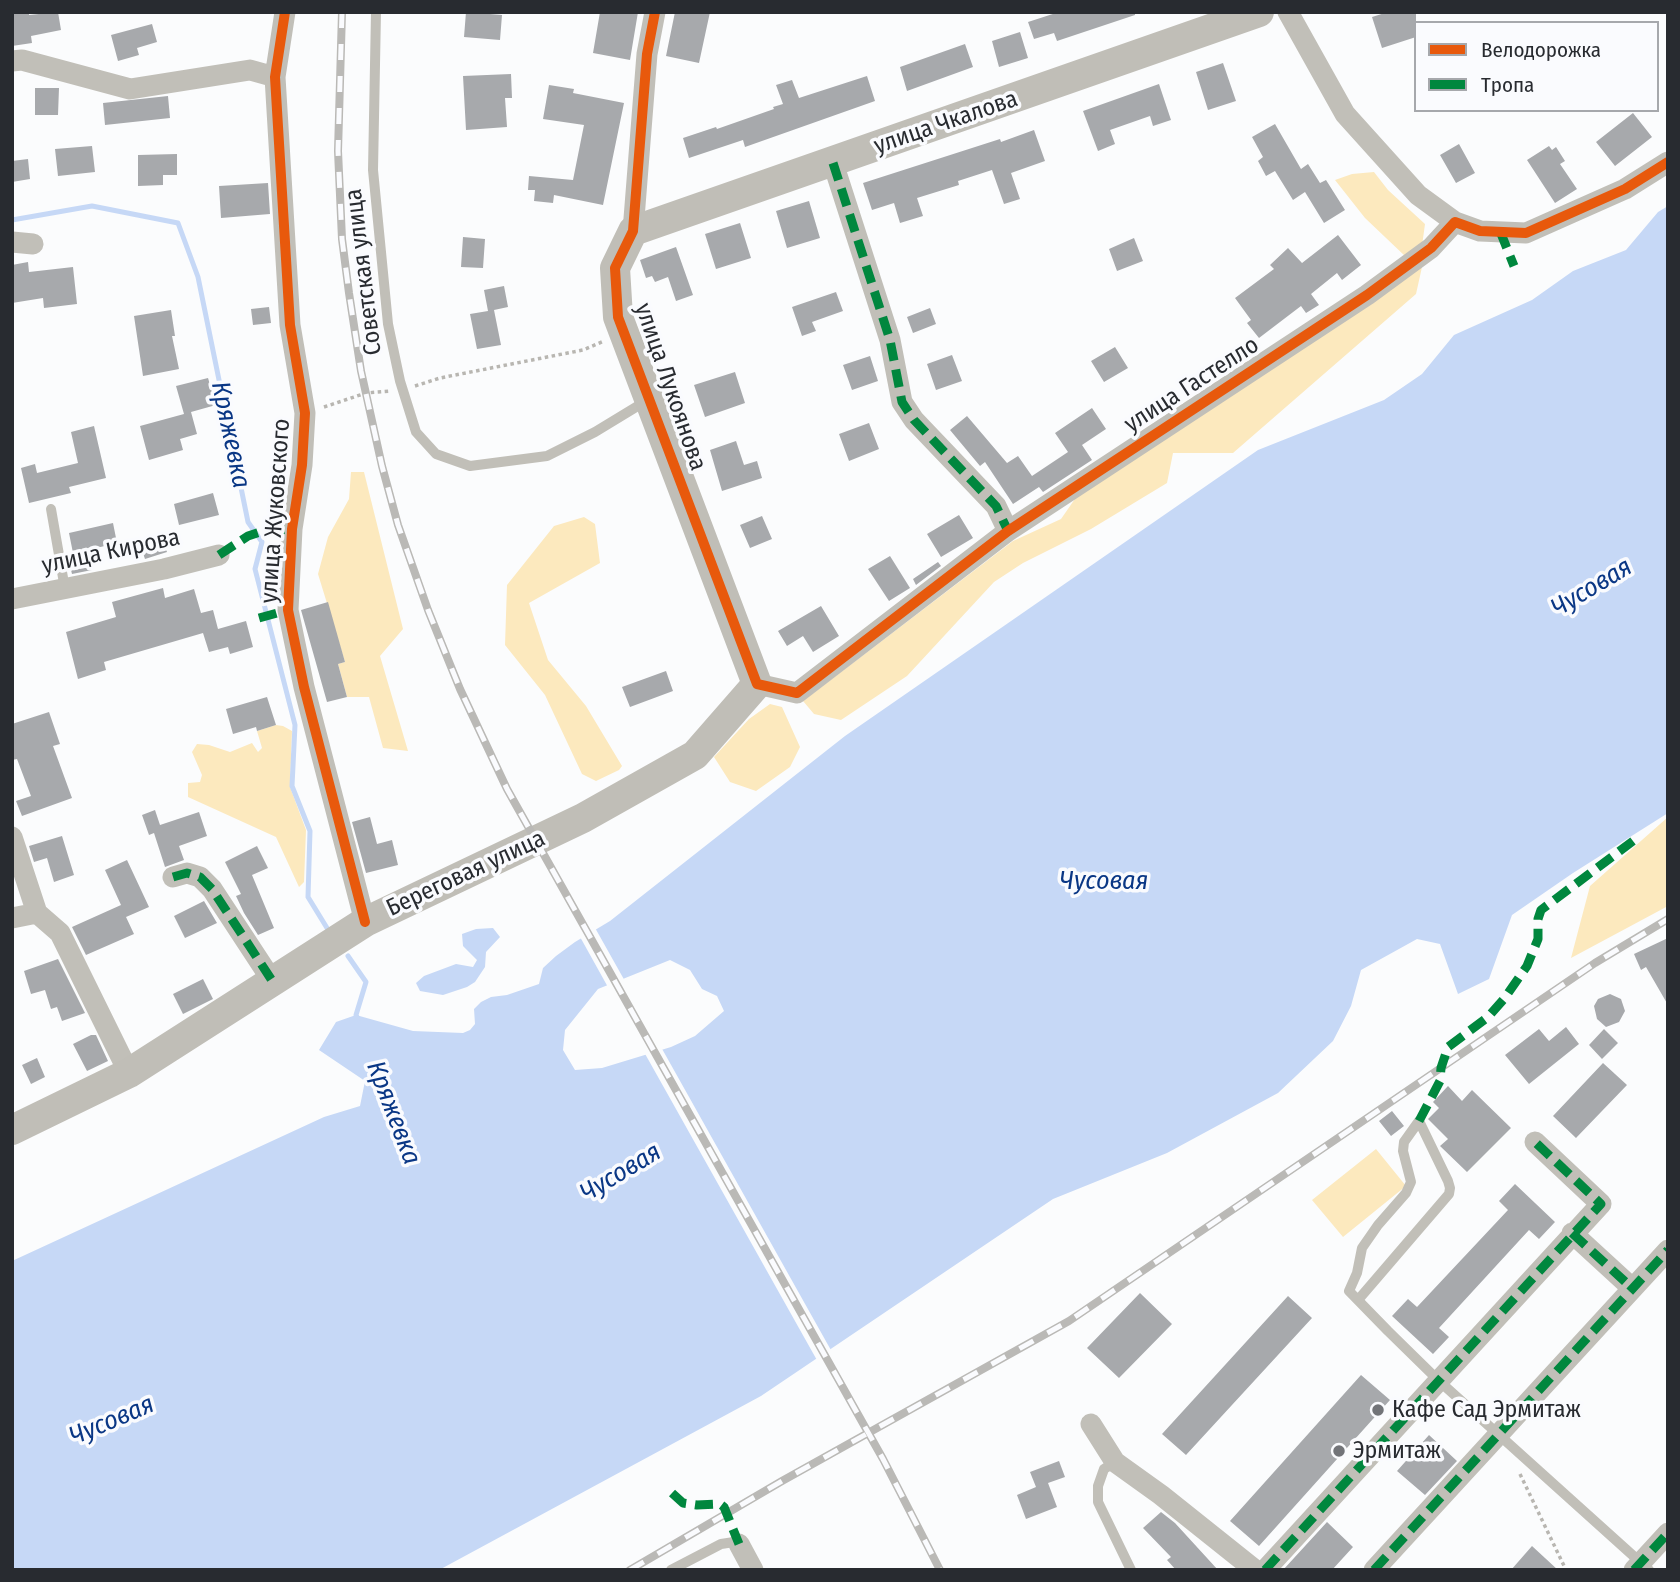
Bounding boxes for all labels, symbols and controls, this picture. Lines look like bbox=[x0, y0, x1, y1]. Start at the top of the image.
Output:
legend bbox=[1414, 21, 1659, 112]
text: Велодорожка bbox=[1481, 37, 1601, 63]
text: Тропа bbox=[1481, 72, 1534, 98]
street label: улица Чкалова bbox=[870, 85, 1022, 161]
street label: Советская улица bbox=[340, 187, 388, 357]
street label: улица Лукоянова bbox=[628, 300, 712, 474]
street label: улица Гастелло bbox=[1119, 331, 1265, 439]
water label: Кряжевка bbox=[203, 379, 257, 491]
street label: улица Жуковского bbox=[255, 418, 297, 604]
street label: улица Кирова bbox=[39, 523, 183, 581]
water label: Чусовая bbox=[1546, 552, 1638, 624]
street label: Береговая улица bbox=[382, 825, 550, 923]
water label: Чусовая bbox=[1060, 866, 1148, 898]
water label: Кряжевка bbox=[359, 1057, 427, 1169]
water label: Чусовая bbox=[575, 1137, 667, 1209]
water label: Чусовая bbox=[65, 1389, 159, 1453]
place label: Кафе Сад Эрмитаж bbox=[1392, 1396, 1581, 1424]
marker: Кафе Сад Эрмитаж bbox=[1370, 1402, 1386, 1418]
place label: Эрмитаж bbox=[1353, 1437, 1441, 1465]
marker: Эрмитаж bbox=[1331, 1443, 1347, 1459]

